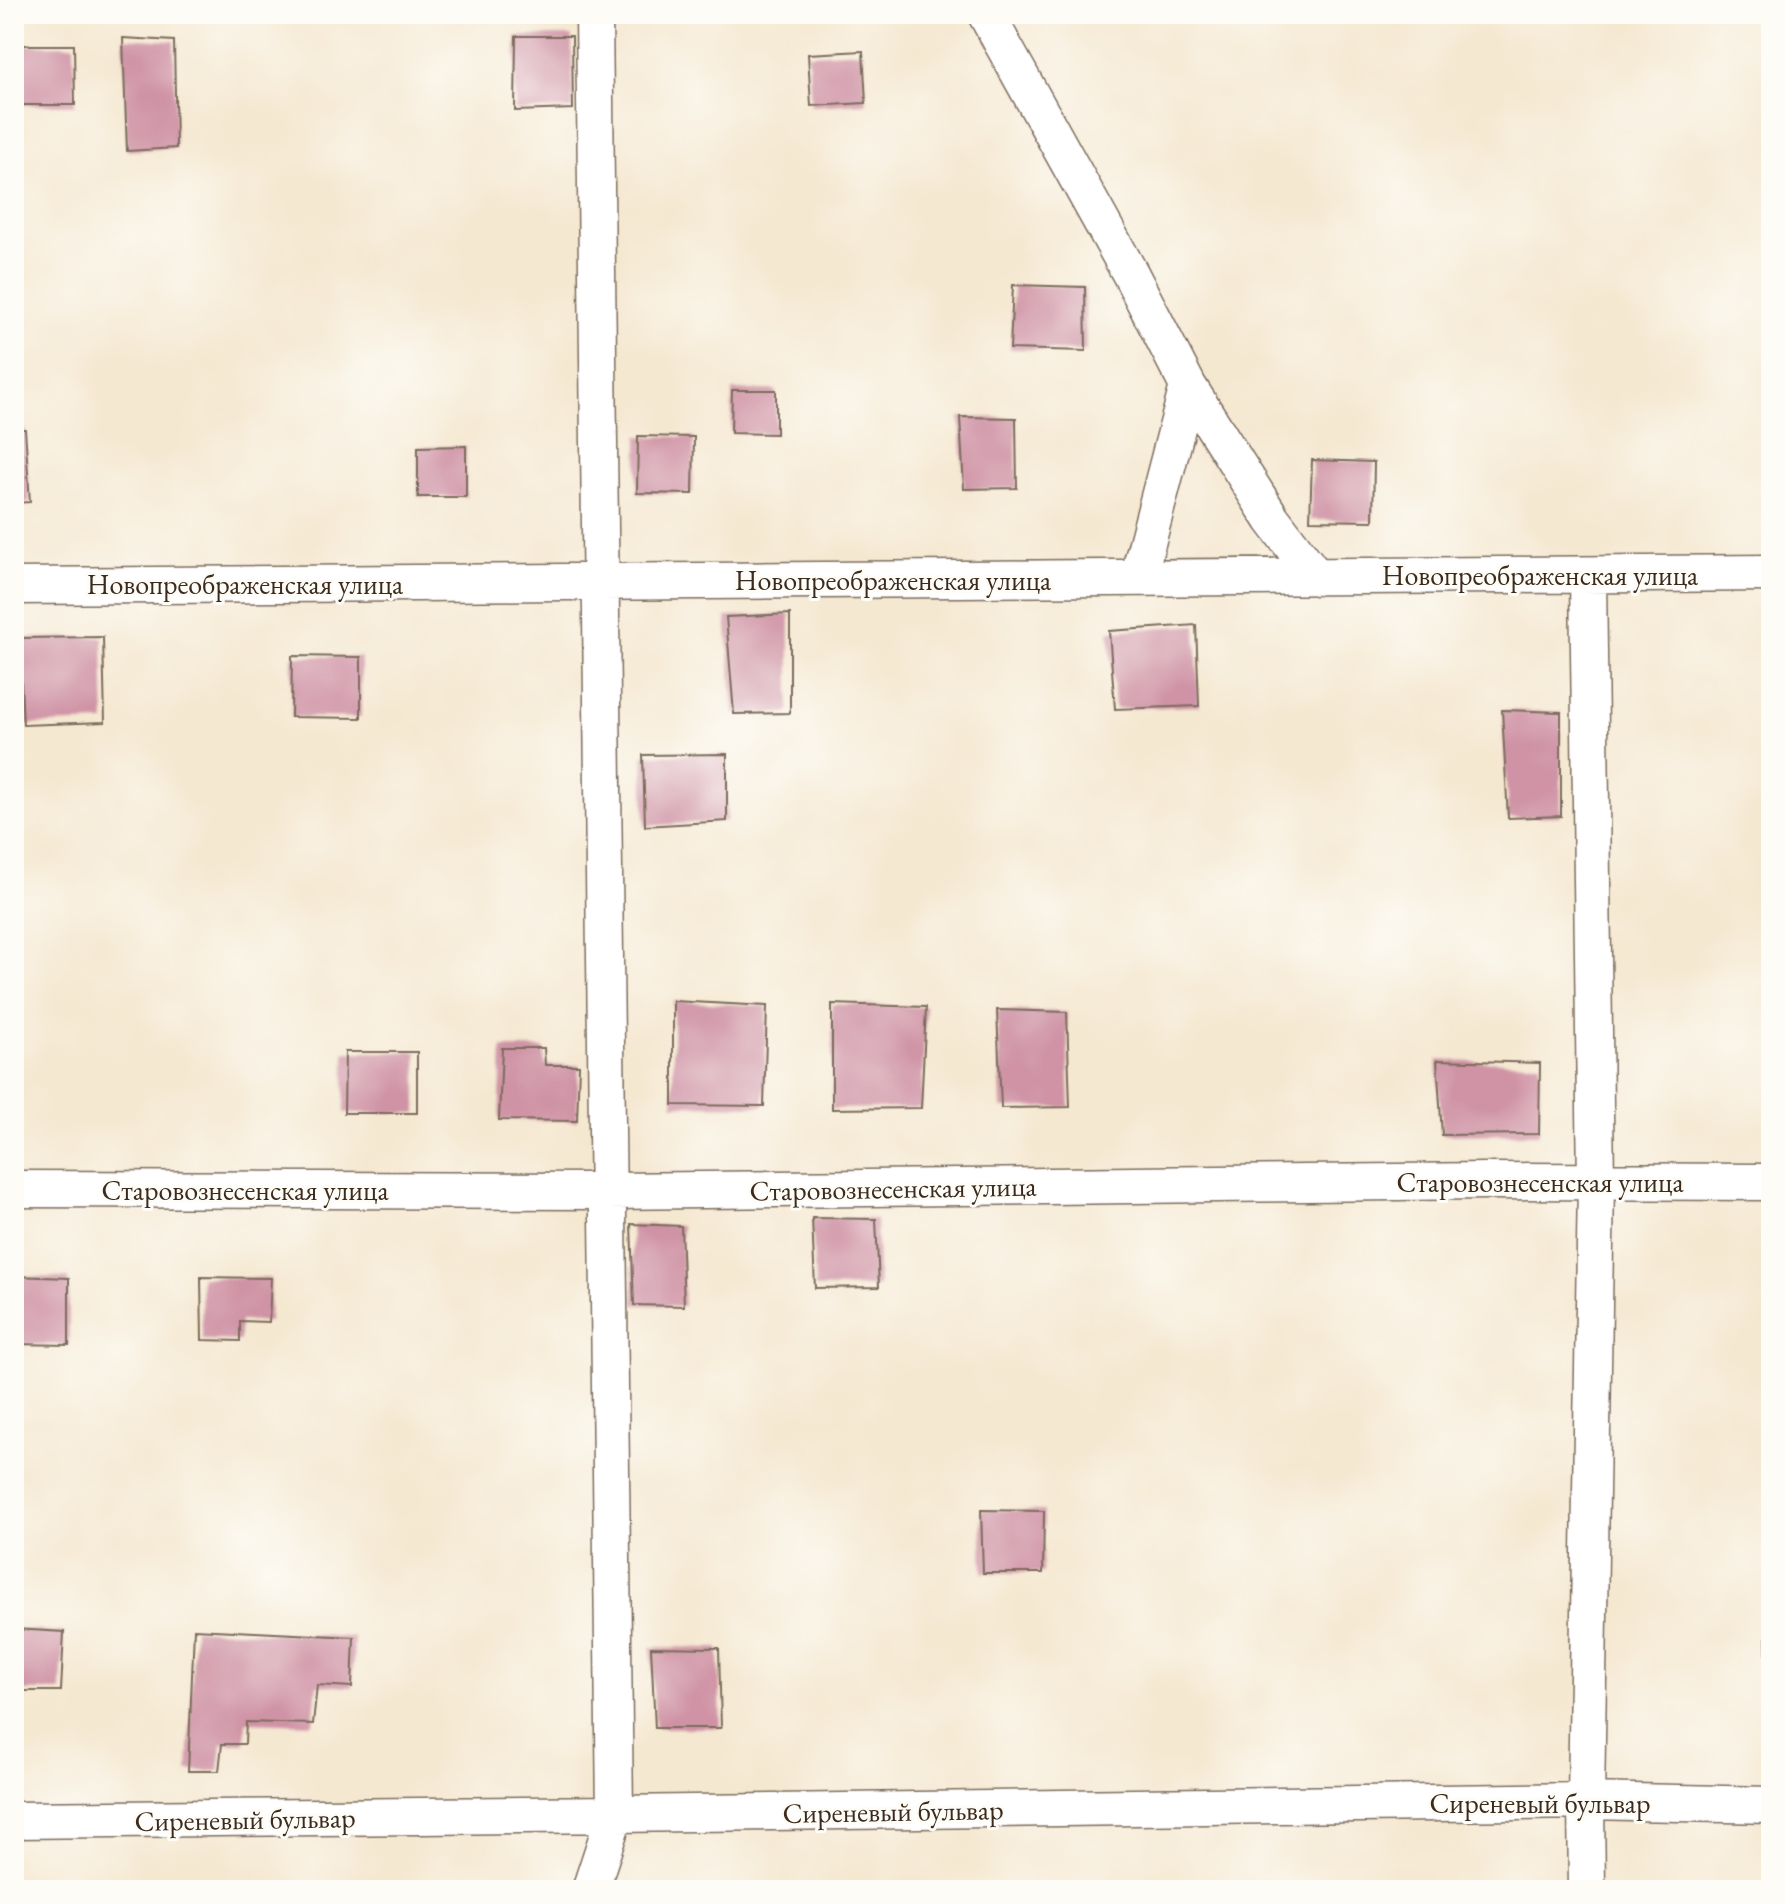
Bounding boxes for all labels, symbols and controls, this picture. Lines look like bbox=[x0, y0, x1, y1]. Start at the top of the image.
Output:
street label: Новопреображенская улица bbox=[1382, 557, 1699, 593]
street label: Новопреображенская улица bbox=[735, 562, 1052, 598]
street label: Новопреображенская улица bbox=[87, 566, 404, 602]
street label: Старовознесенская улица bbox=[1396, 1164, 1684, 1200]
street label: Старовознесенская улица bbox=[749, 1167, 1038, 1209]
street label: Старовознесенская улица bbox=[101, 1172, 389, 1208]
street label: Сиреневый бульвар bbox=[1429, 1785, 1651, 1821]
street label: Сиреневый бульвар bbox=[782, 1791, 1004, 1831]
street label: Сиреневый бульвар bbox=[134, 1799, 356, 1839]

